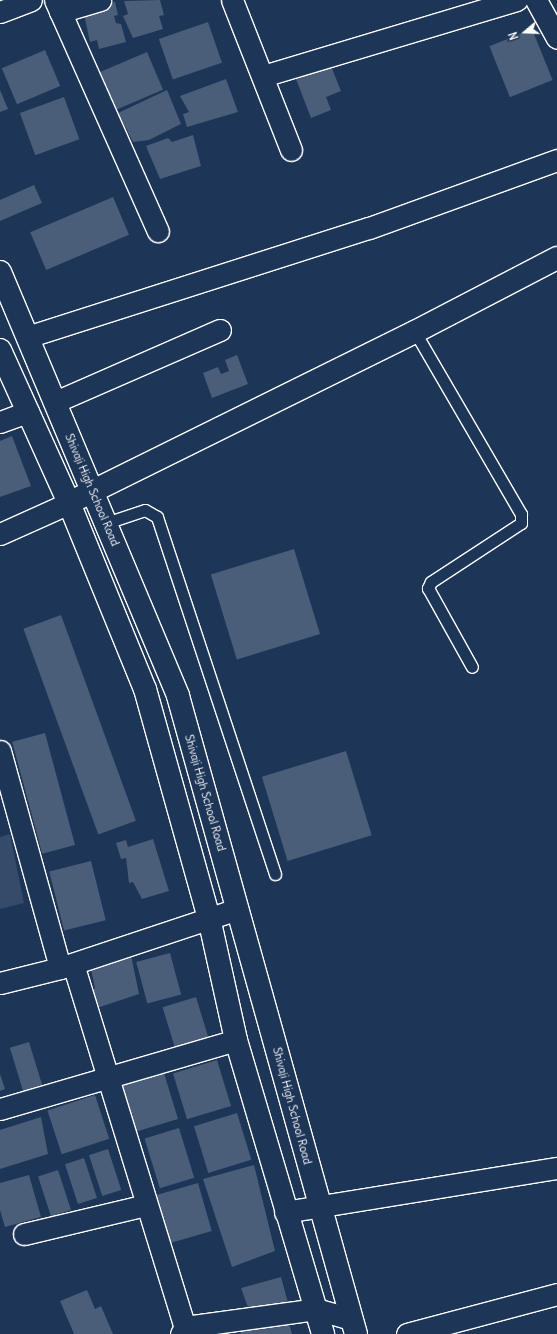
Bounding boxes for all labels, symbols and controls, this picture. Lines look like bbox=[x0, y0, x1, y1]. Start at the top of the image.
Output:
north arrow bbox=[505, 12, 545, 52]
text: N bbox=[506, 30, 522, 42]
street label: Shivaji High School Road bbox=[62, 432, 122, 548]
street label: Shivaji High School Road bbox=[182, 733, 228, 853]
street label: Shivaji High School Road bbox=[270, 1046, 314, 1166]

